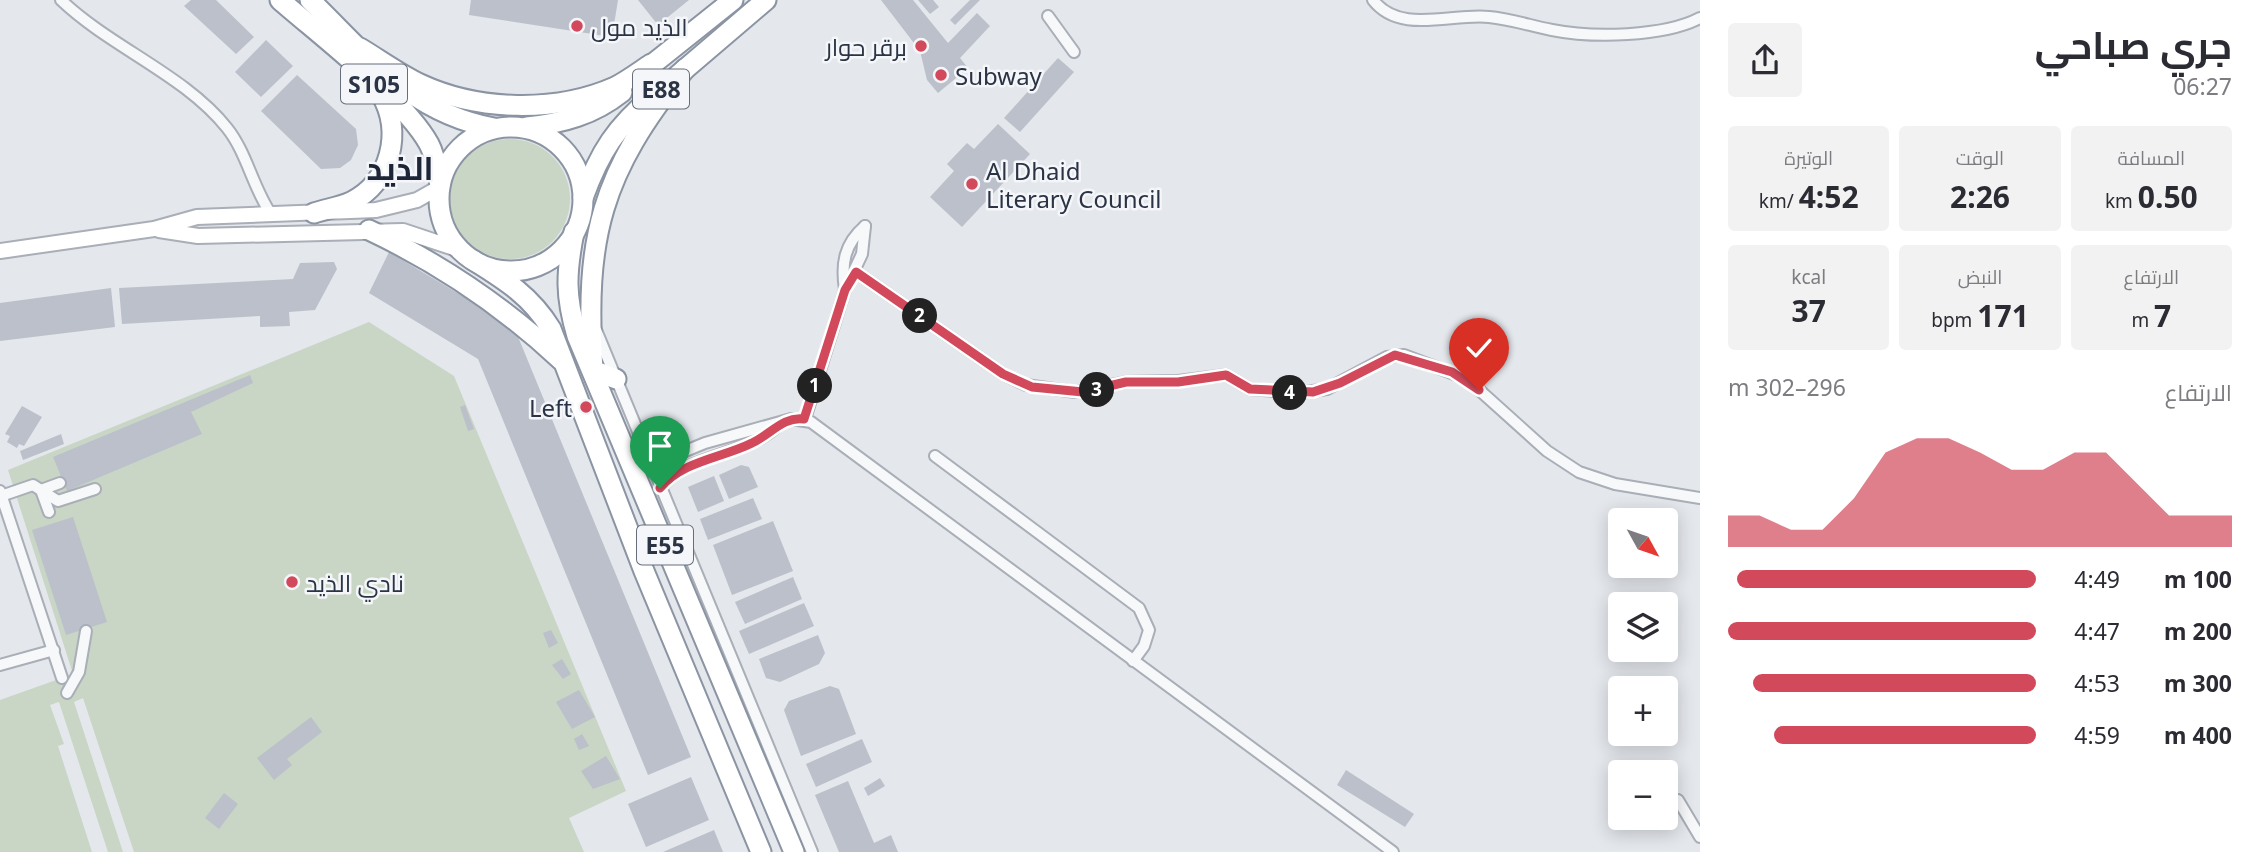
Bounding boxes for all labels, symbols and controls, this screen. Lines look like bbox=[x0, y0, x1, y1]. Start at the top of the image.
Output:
place label: الذيد مول bbox=[591, 10, 688, 43]
marker: الذيد مول bbox=[569, 18, 585, 34]
text: جري صباحي bbox=[2035, 18, 2232, 70]
button: share bbox=[1728, 23, 1802, 97]
place label: برقر حوار bbox=[823, 30, 907, 63]
marker: برقر حوار bbox=[913, 38, 929, 54]
place label: Subway bbox=[955, 59, 1043, 92]
road number: S105 bbox=[341, 64, 407, 104]
marker: Subway bbox=[933, 67, 949, 83]
road number: E88 bbox=[633, 69, 689, 108]
text: 06:27 bbox=[2173, 70, 2232, 102]
text: الوتيرة bbox=[1784, 145, 1833, 171]
text: الوقت bbox=[1956, 145, 2004, 171]
text: المسافة bbox=[2118, 145, 2185, 171]
district label: الذيد bbox=[366, 146, 434, 189]
place label: Al Dhaid Literary Council bbox=[986, 154, 1162, 215]
marker: Al Dhaid Literary Council bbox=[964, 176, 980, 192]
text: 4:52 bbox=[1799, 176, 1859, 217]
text: 2:26 bbox=[1950, 176, 2010, 217]
text: 0.50 bbox=[2138, 176, 2198, 217]
text: /km bbox=[1759, 188, 1799, 214]
text: km bbox=[2105, 188, 2138, 214]
text: kcal bbox=[1791, 264, 1826, 290]
text: النبض bbox=[1958, 264, 2002, 290]
text: الارتفاع bbox=[2124, 264, 2179, 290]
text: 37 bbox=[1792, 290, 1826, 331]
text: 171 bbox=[1977, 295, 2029, 336]
text: 7 bbox=[2154, 295, 2171, 336]
pin: 2 bbox=[902, 298, 937, 334]
text: 2 bbox=[914, 302, 925, 328]
text: bpm bbox=[1931, 307, 1977, 333]
text: m bbox=[2131, 307, 2154, 333]
pin bbox=[1449, 318, 1509, 390]
icon: check bbox=[1460, 329, 1498, 367]
pin: 1 bbox=[798, 368, 832, 404]
text: 296–302 m bbox=[1728, 371, 1846, 403]
text: 1 bbox=[809, 372, 820, 398]
pin: 3 bbox=[1080, 372, 1114, 408]
text: 3 bbox=[1091, 376, 1102, 402]
pin: 4 bbox=[1272, 376, 1308, 410]
text: الارتفاع bbox=[2165, 376, 2232, 408]
text: 4 bbox=[1284, 379, 1295, 405]
place label: Left bbox=[529, 391, 572, 424]
marker: Left bbox=[578, 399, 594, 415]
pin bbox=[630, 416, 690, 488]
icon: arrive bbox=[641, 427, 679, 465]
north arrow bbox=[1608, 508, 1678, 578]
map controls bbox=[1608, 508, 1678, 830]
road number: E55 bbox=[637, 526, 693, 565]
text: 4:49 bbox=[2074, 563, 2120, 595]
text: 100 m bbox=[2164, 563, 2232, 595]
place label: نادي الذيد bbox=[306, 566, 404, 602]
marker: نادي الذيد bbox=[284, 574, 300, 590]
button: layers bbox=[1608, 592, 1678, 662]
text: 4:47 bbox=[2074, 615, 2120, 647]
text: 200 m bbox=[2164, 615, 2232, 647]
text: 4:53 bbox=[2074, 667, 2120, 699]
text: 300 m bbox=[2164, 667, 2232, 699]
button: + bbox=[1608, 676, 1678, 746]
text: 4:59 bbox=[2074, 719, 2120, 751]
text: 400 m bbox=[2164, 719, 2232, 751]
button: − bbox=[1608, 760, 1678, 830]

